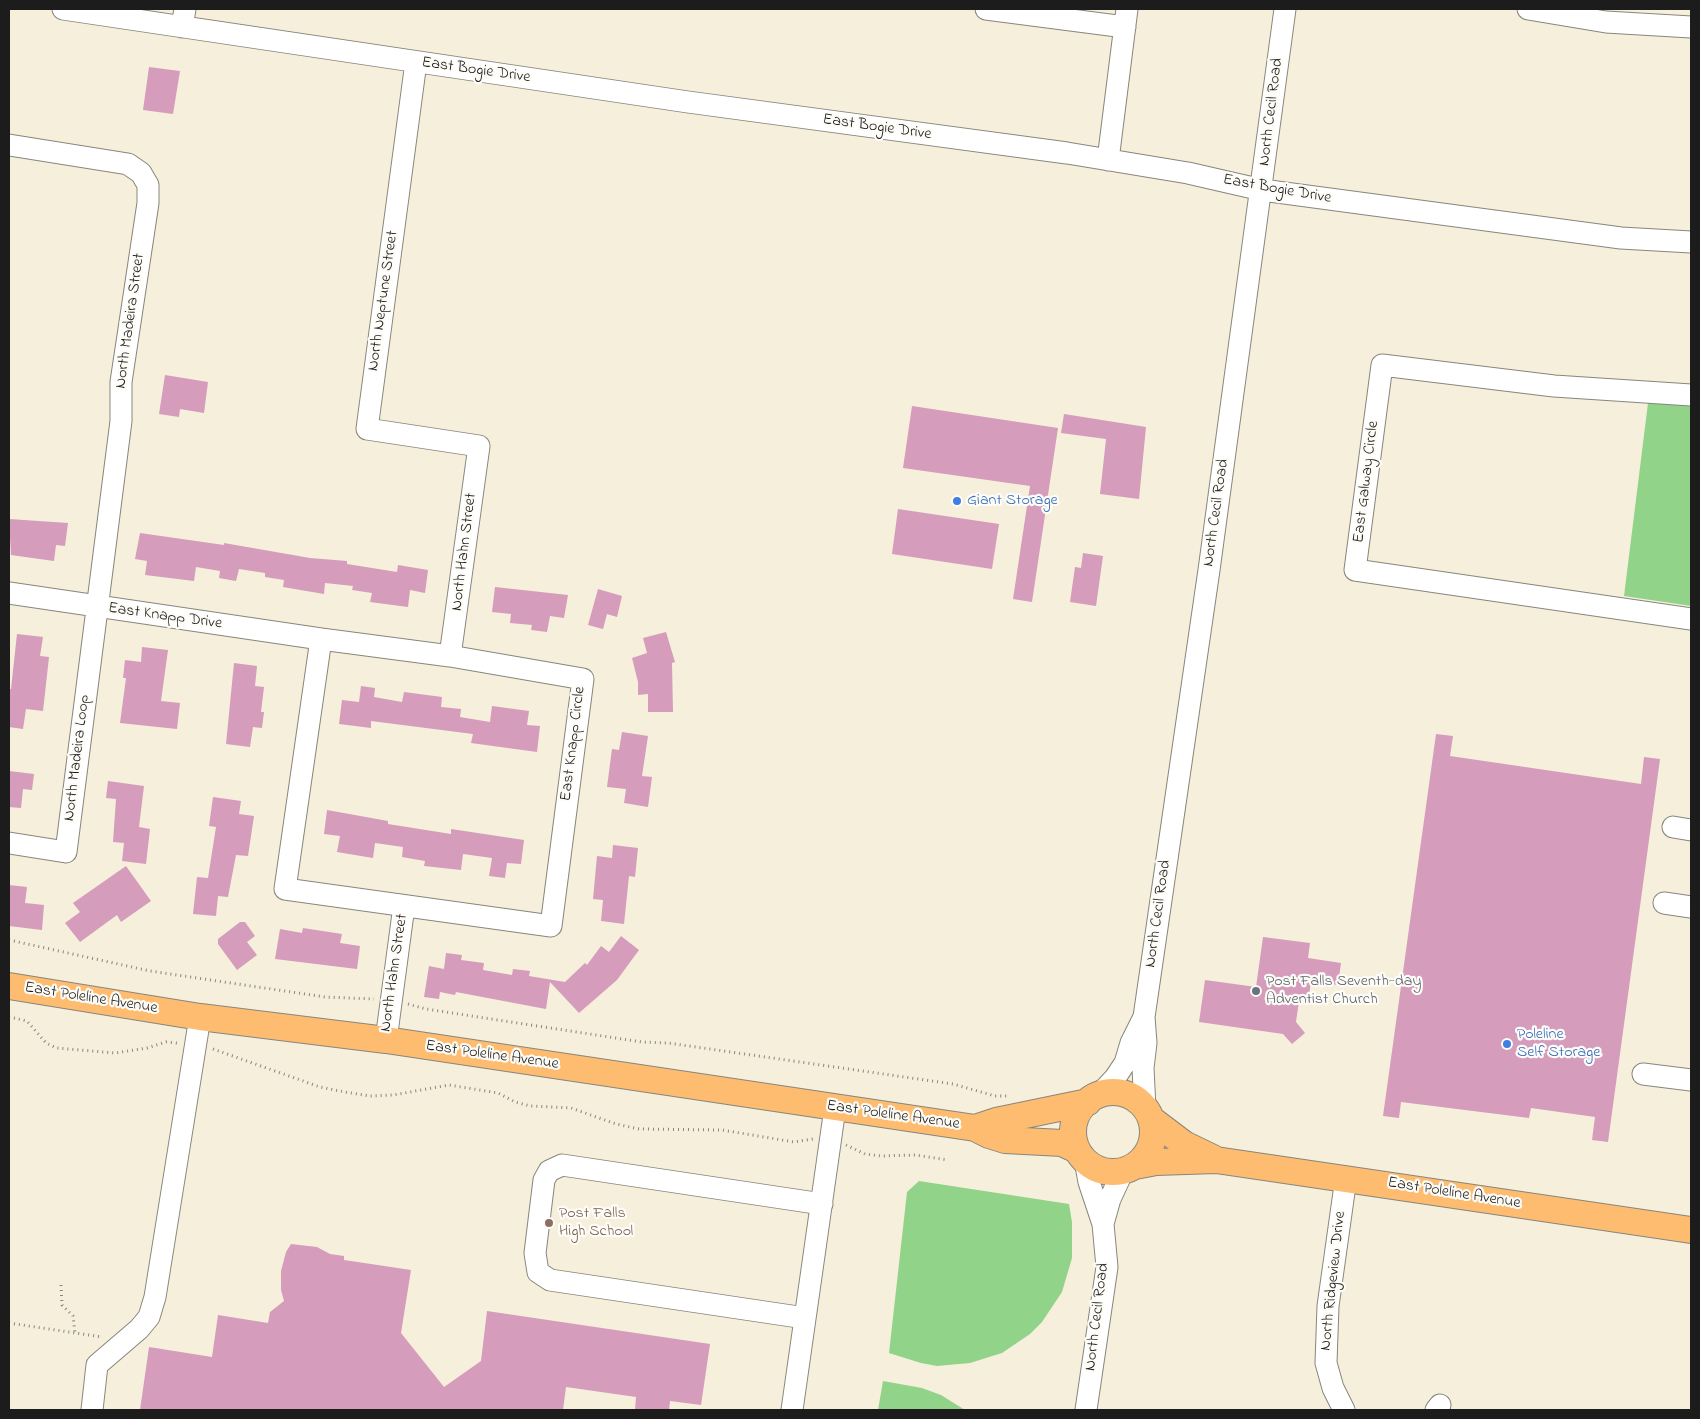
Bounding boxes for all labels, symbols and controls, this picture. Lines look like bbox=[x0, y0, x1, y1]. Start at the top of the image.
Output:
street label: East Bogie Drive bbox=[420, 54, 532, 88]
street label: North Cecil Road bbox=[1256, 57, 1288, 167]
street label: East Bogie Drive bbox=[821, 111, 933, 145]
street label: East Bogie Drive bbox=[1221, 171, 1333, 209]
street label: North Neptune Street bbox=[365, 230, 403, 372]
street label: North Madeira Street bbox=[112, 252, 150, 390]
street label: East Galway Circle bbox=[1350, 420, 1384, 544]
street label: North Cecil Road bbox=[1200, 458, 1234, 568]
place label: Giant Storage bbox=[967, 491, 1058, 511]
street label: North Hahn Street bbox=[448, 492, 482, 612]
marker: Giant Storage bbox=[951, 495, 963, 507]
street label: East Knapp Drive bbox=[107, 599, 223, 635]
street label: East Knapp Circle bbox=[557, 686, 591, 802]
street label: North Madeira Loop bbox=[61, 694, 95, 822]
street label: North Cecil Road bbox=[1142, 859, 1176, 969]
street label: North Hahn Street bbox=[377, 913, 413, 1033]
place label: Post Falls Seventh-day Adventist Church bbox=[1266, 972, 1421, 1010]
street label: East Poleline Avenue bbox=[23, 979, 159, 1019]
marker: Post Falls Seventh-day Adventist Church bbox=[1250, 985, 1262, 997]
place label: Poleline Self Storage bbox=[1517, 1025, 1600, 1063]
street label: East Poleline Avenue bbox=[424, 1037, 560, 1075]
marker: Poleline Self Storage bbox=[1501, 1038, 1513, 1050]
street label: East Poleline Avenue bbox=[825, 1097, 961, 1135]
street label: East Poleline Avenue bbox=[1386, 1174, 1522, 1214]
place label: Post Falls High School bbox=[559, 1204, 633, 1242]
street label: North Ridgeview Drive bbox=[1317, 1210, 1351, 1352]
marker: Post Falls High School bbox=[543, 1217, 555, 1229]
street label: North Cecil Road bbox=[1082, 1262, 1114, 1372]

